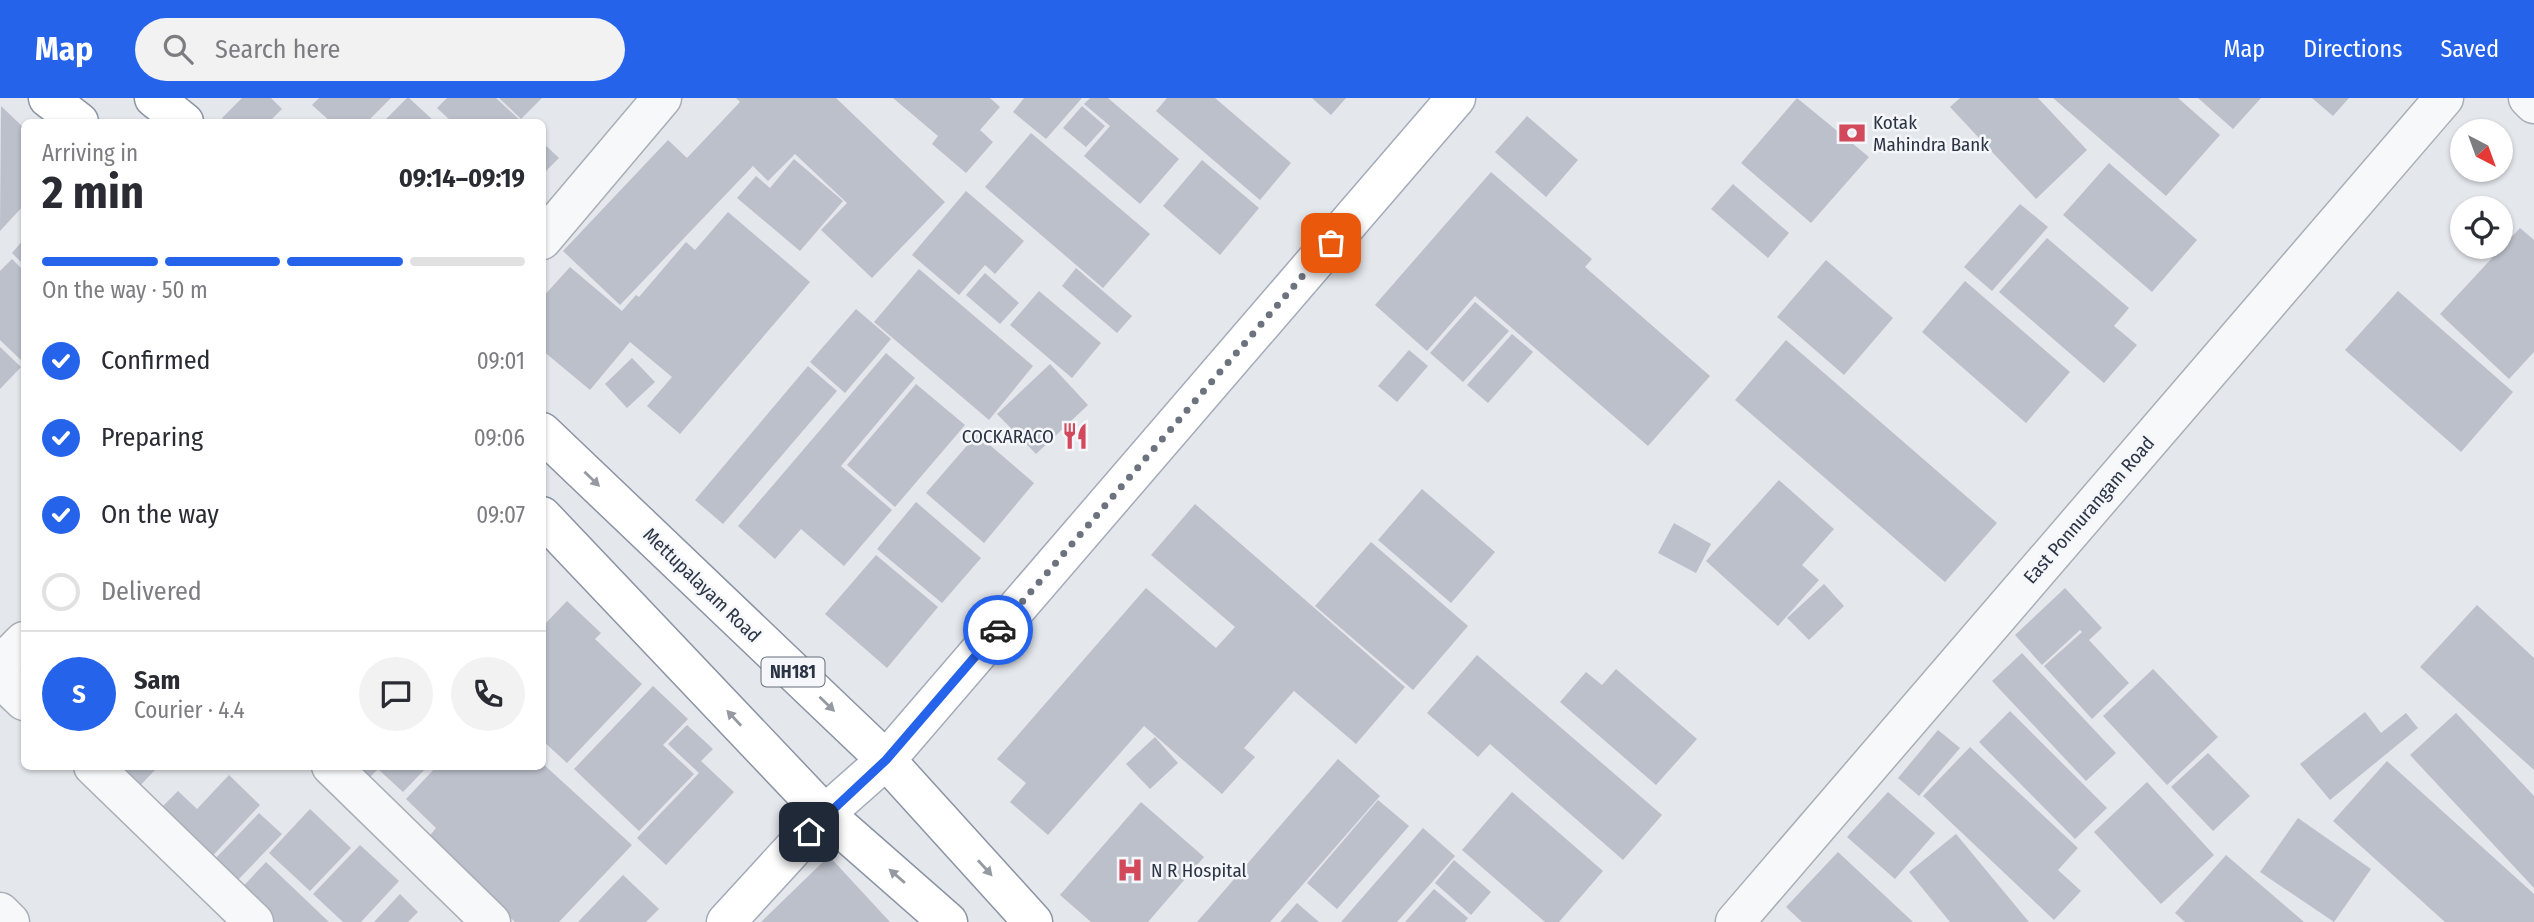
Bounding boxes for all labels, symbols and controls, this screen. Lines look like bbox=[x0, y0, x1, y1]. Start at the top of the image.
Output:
search box bbox=[135, 18, 625, 81]
text: Map bbox=[35, 29, 93, 69]
icon: search bbox=[159, 30, 197, 68]
text: Search here bbox=[215, 34, 340, 65]
text: Map bbox=[2224, 35, 2265, 63]
text: Directions bbox=[2303, 35, 2402, 63]
text: Saved bbox=[2440, 35, 2499, 63]
place label: Kotak Mahindra Bank bbox=[1873, 111, 1989, 156]
bank icon: Kotak Mahindra Bank bbox=[1837, 118, 1867, 148]
north arrow bbox=[2450, 119, 2513, 182]
map controls bbox=[2450, 119, 2513, 259]
text: Arriving in bbox=[42, 139, 138, 167]
text: 09:14–09:19 bbox=[399, 163, 525, 194]
text: 2 min bbox=[42, 165, 144, 220]
button: locate bbox=[2450, 196, 2513, 259]
pin bbox=[1301, 213, 1361, 273]
icon: bag bbox=[1312, 224, 1350, 262]
text: On the way · 50 m bbox=[42, 276, 208, 304]
icon: check bbox=[42, 342, 80, 380]
text: Confirmed bbox=[101, 345, 211, 376]
text: 09:01 bbox=[477, 347, 525, 375]
icon: check bbox=[42, 419, 80, 457]
restaurant icon: COCKARACO bbox=[1060, 421, 1090, 451]
text: Preparing bbox=[101, 422, 203, 453]
text: 09:06 bbox=[474, 424, 525, 452]
place label: COCKARACO bbox=[962, 425, 1054, 448]
street label: East Ponnurangam Road bbox=[2019, 432, 2159, 588]
one-way arrow bbox=[583, 471, 600, 487]
icon: check bbox=[42, 496, 80, 534]
text: On the way bbox=[101, 499, 219, 530]
text: 09:07 bbox=[476, 501, 525, 529]
street label: Mettupalayam Road bbox=[639, 523, 765, 647]
text: Delivered bbox=[101, 576, 202, 607]
courier bbox=[963, 595, 1033, 665]
icon: car bbox=[979, 611, 1017, 649]
button: chat bbox=[359, 657, 433, 731]
button: phone bbox=[451, 657, 525, 731]
road number: NH181 bbox=[762, 658, 824, 686]
text: Sam bbox=[134, 665, 180, 696]
text: S bbox=[72, 679, 86, 710]
text: Courier · 4.4 bbox=[134, 696, 245, 724]
one-way arrow bbox=[818, 696, 835, 712]
one-way arrow bbox=[726, 709, 742, 727]
pin bbox=[779, 802, 839, 862]
icon: home bbox=[790, 813, 828, 851]
hospital icon: N R Hospital bbox=[1115, 855, 1145, 885]
one-way arrow bbox=[976, 859, 992, 876]
place label: N R Hospital bbox=[1151, 859, 1247, 882]
one-way arrow bbox=[889, 869, 906, 884]

